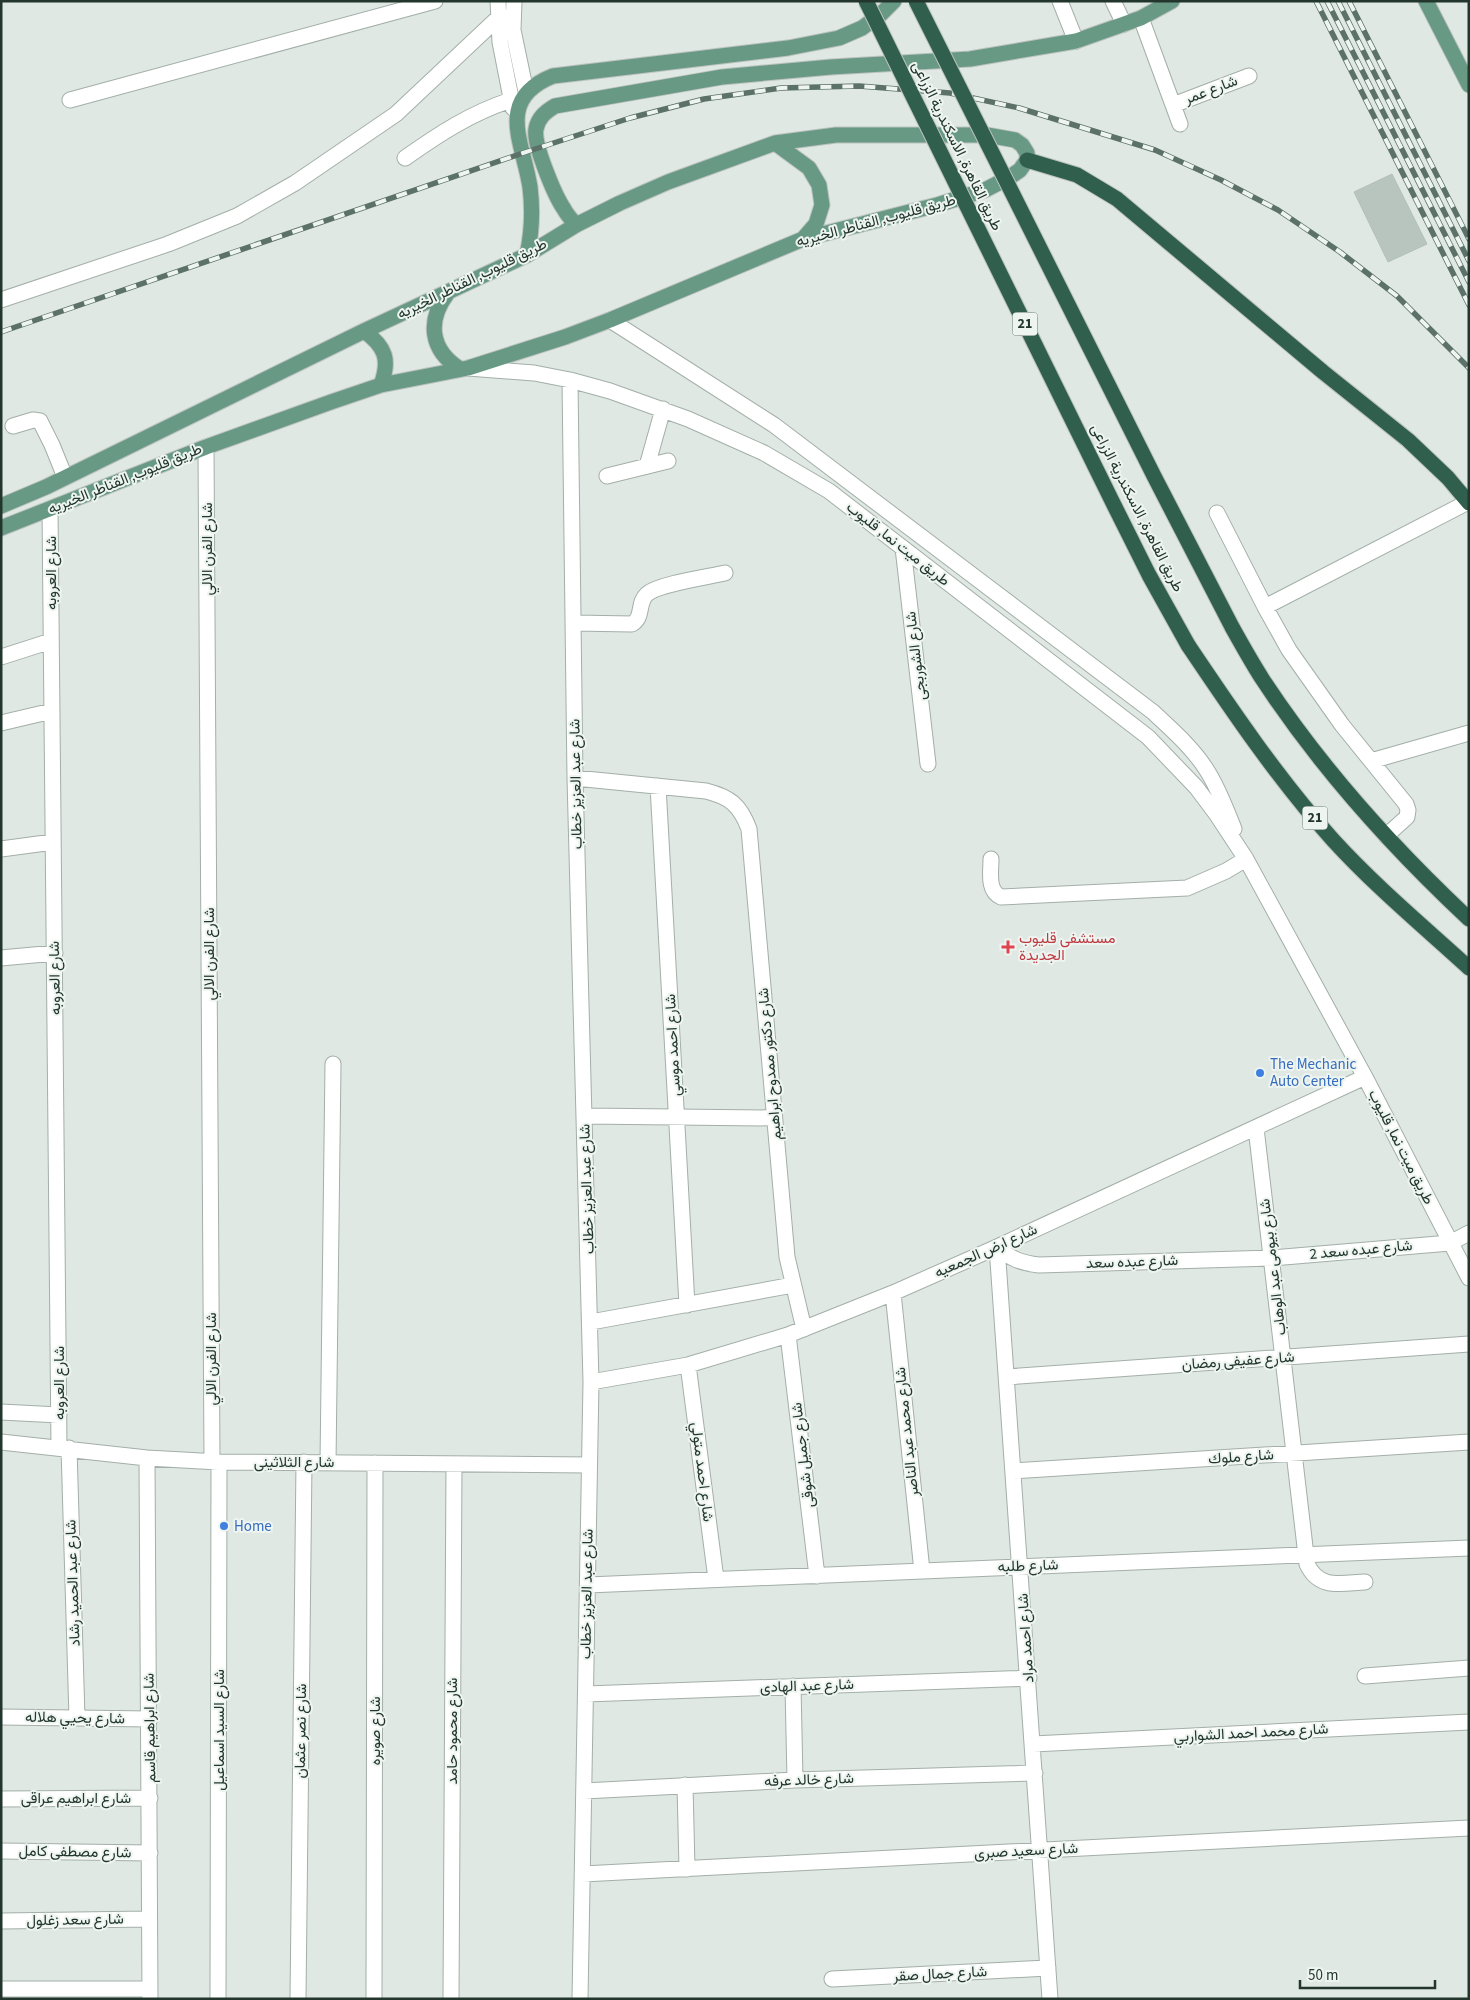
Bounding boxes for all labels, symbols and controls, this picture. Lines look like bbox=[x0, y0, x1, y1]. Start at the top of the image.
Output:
street label: طريق القاهرة, الاسكندرية الزراعى bbox=[907, 58, 1007, 235]
street label: شارع عمر bbox=[1180, 70, 1241, 110]
street label: طريق قليوب, القناطر الخيريه bbox=[794, 190, 958, 252]
street label: طريق قليوب, القناطر الخيريه bbox=[394, 233, 551, 324]
road number: 21 bbox=[1012, 312, 1038, 336]
street label: طريق القاهرة, الاسكندرية الزراعى bbox=[1085, 420, 1189, 596]
street label: طريق قليوب, القناطر الخيريه bbox=[45, 438, 205, 519]
street label: طريق ميت نما, قليوب bbox=[842, 497, 954, 591]
street label: شارع الفرن الالي bbox=[197, 502, 220, 596]
street label: شارع العروبه bbox=[41, 536, 62, 610]
street label: شارع الشوربجى bbox=[900, 610, 932, 702]
street label: شارع عبد العزيز خطاب bbox=[564, 718, 588, 849]
road number: 21 bbox=[1302, 806, 1328, 830]
street label: شارع الفرن الالي bbox=[199, 907, 222, 1001]
place label: مستشفى قليوب الجديدة bbox=[1019, 928, 1116, 966]
marker: مستشفى قليوب الجديدة bbox=[1001, 940, 1015, 954]
street label: شارع العروبه bbox=[44, 941, 66, 1015]
street label: شارع دكتور ممدوح ابراهيم bbox=[753, 987, 787, 1141]
street label: شارع احمد موسي bbox=[660, 993, 688, 1097]
place label: The Mechanic Auto Center bbox=[1270, 1054, 1356, 1092]
marker: The Mechanic Auto Center bbox=[1254, 1067, 1266, 1079]
street label: طريق ميت نما, قليوب bbox=[1363, 1086, 1439, 1208]
street label: شارع عبد العزيز خطاب bbox=[574, 1123, 600, 1255]
street label: شارع بيومى عبد الوهاب bbox=[1254, 1197, 1292, 1337]
street label: شارع ارض الجمعيه bbox=[931, 1219, 1041, 1283]
street label: شارع عبده سعد 2 bbox=[1309, 1235, 1413, 1265]
street label: شارع عبده سعد bbox=[1085, 1250, 1179, 1274]
street label: شارع الفرن الالي bbox=[201, 1312, 224, 1406]
street label: شارع العروبه bbox=[49, 1346, 70, 1420]
street label: شارع عفيفى رمضان bbox=[1181, 1347, 1295, 1375]
street label: شارع محمد عبد الناصر bbox=[890, 1366, 924, 1499]
street label: شارع جميل شوقى bbox=[786, 1401, 820, 1509]
street label: شارع احمد متولي bbox=[683, 1421, 719, 1524]
street label: شارع ملوك bbox=[1207, 1444, 1275, 1470]
street label: شارع الثلاثينى bbox=[254, 1452, 334, 1473]
place label: Home bbox=[234, 1516, 272, 1537]
street label: شارع عبد الحميد رشاد bbox=[60, 1519, 86, 1647]
marker: Home bbox=[218, 1520, 230, 1532]
street label: شارع عبد العزيز خطاب bbox=[575, 1528, 599, 1659]
street label: شارع طلبه bbox=[997, 1554, 1059, 1578]
street label: شارع احمد مراد bbox=[1012, 1592, 1040, 1683]
street label: شارع السيد اسماعيل bbox=[209, 1669, 230, 1791]
street label: شارع ابراهيم قاسم bbox=[139, 1673, 161, 1783]
street label: شارع عبد الهادى bbox=[760, 1674, 855, 1698]
street label: شارع محمود حامد bbox=[442, 1677, 463, 1784]
street label: شارع نصر عثمان bbox=[290, 1683, 312, 1779]
street label: شارع صويره bbox=[365, 1696, 386, 1766]
street label: شارع يحيي هلاله bbox=[25, 1707, 125, 1731]
street label: شارع محمد احمد الشواربي bbox=[1173, 1718, 1329, 1750]
street label: شارع خالد عرفه bbox=[764, 1768, 854, 1792]
street label: شارع ابراهيم عراقى bbox=[21, 1788, 131, 1809]
street label: شارع سعيد صبرى bbox=[973, 1838, 1079, 1864]
street label: شارع مصطفى كامل bbox=[18, 1841, 132, 1863]
street label: شارع سعد زغلول bbox=[26, 1909, 124, 1931]
scale bar bbox=[1300, 1958, 1435, 1990]
street label: شارع جمال صقر bbox=[891, 1961, 988, 1987]
text: 50 m bbox=[1308, 1965, 1338, 1986]

